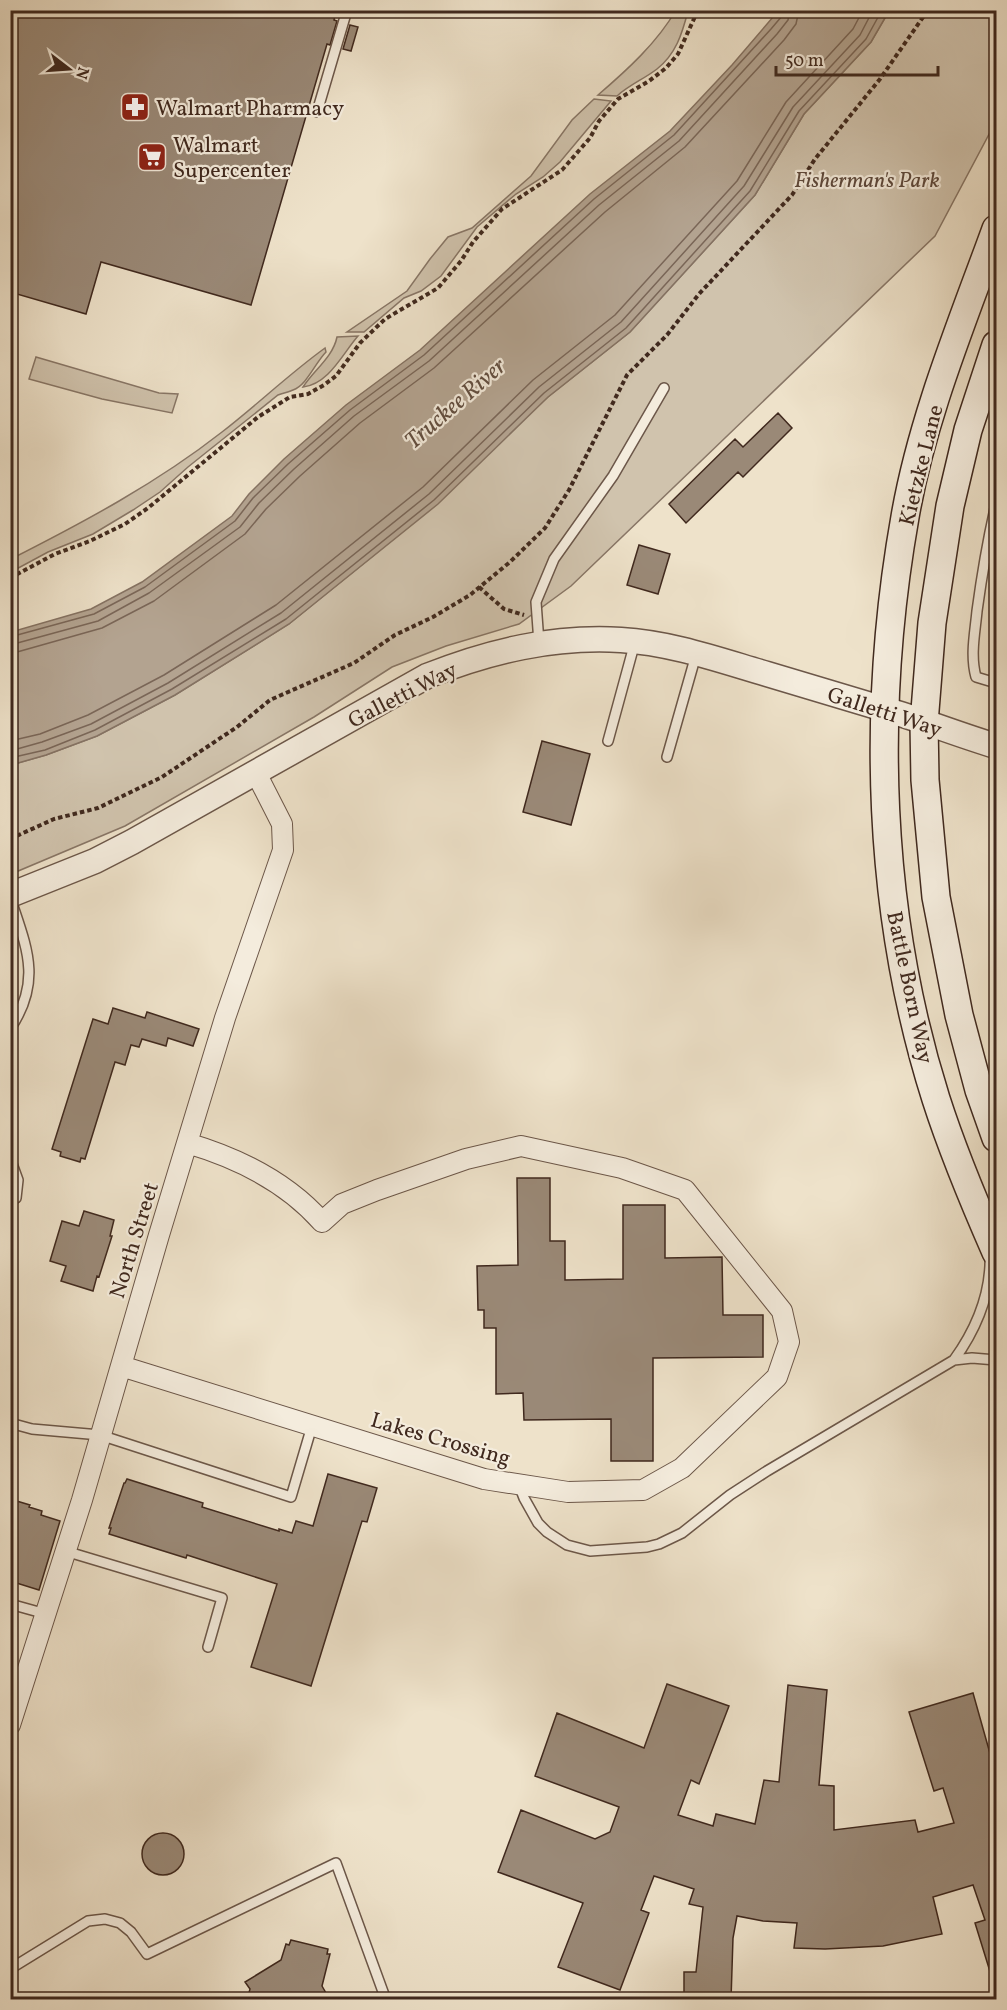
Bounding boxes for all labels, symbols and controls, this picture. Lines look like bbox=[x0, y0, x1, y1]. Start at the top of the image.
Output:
north arrow bbox=[39, 39, 99, 99]
scale bar bbox=[776, 39, 938, 77]
text: 50 m bbox=[785, 49, 824, 74]
text: N bbox=[69, 64, 94, 82]
pharmacy icon: Walmart Pharmacy bbox=[119, 91, 151, 123]
place label: Walmart Pharmacy bbox=[156, 94, 344, 125]
place label: Walmart Supercenter bbox=[173, 131, 290, 187]
supermarket icon: Walmart Supercenter bbox=[136, 141, 168, 173]
park label: Fisherman's Park bbox=[794, 166, 940, 197]
water label: Truckee River bbox=[398, 350, 515, 458]
street label: Kietzke Lane bbox=[892, 402, 952, 530]
street label: Galletti Way bbox=[343, 655, 463, 737]
street label: Galletti Way bbox=[823, 680, 946, 747]
street label: Battle Born Way bbox=[877, 908, 940, 1067]
street label: North Street bbox=[103, 1178, 168, 1303]
street label: Lakes Crossing bbox=[367, 1406, 514, 1475]

